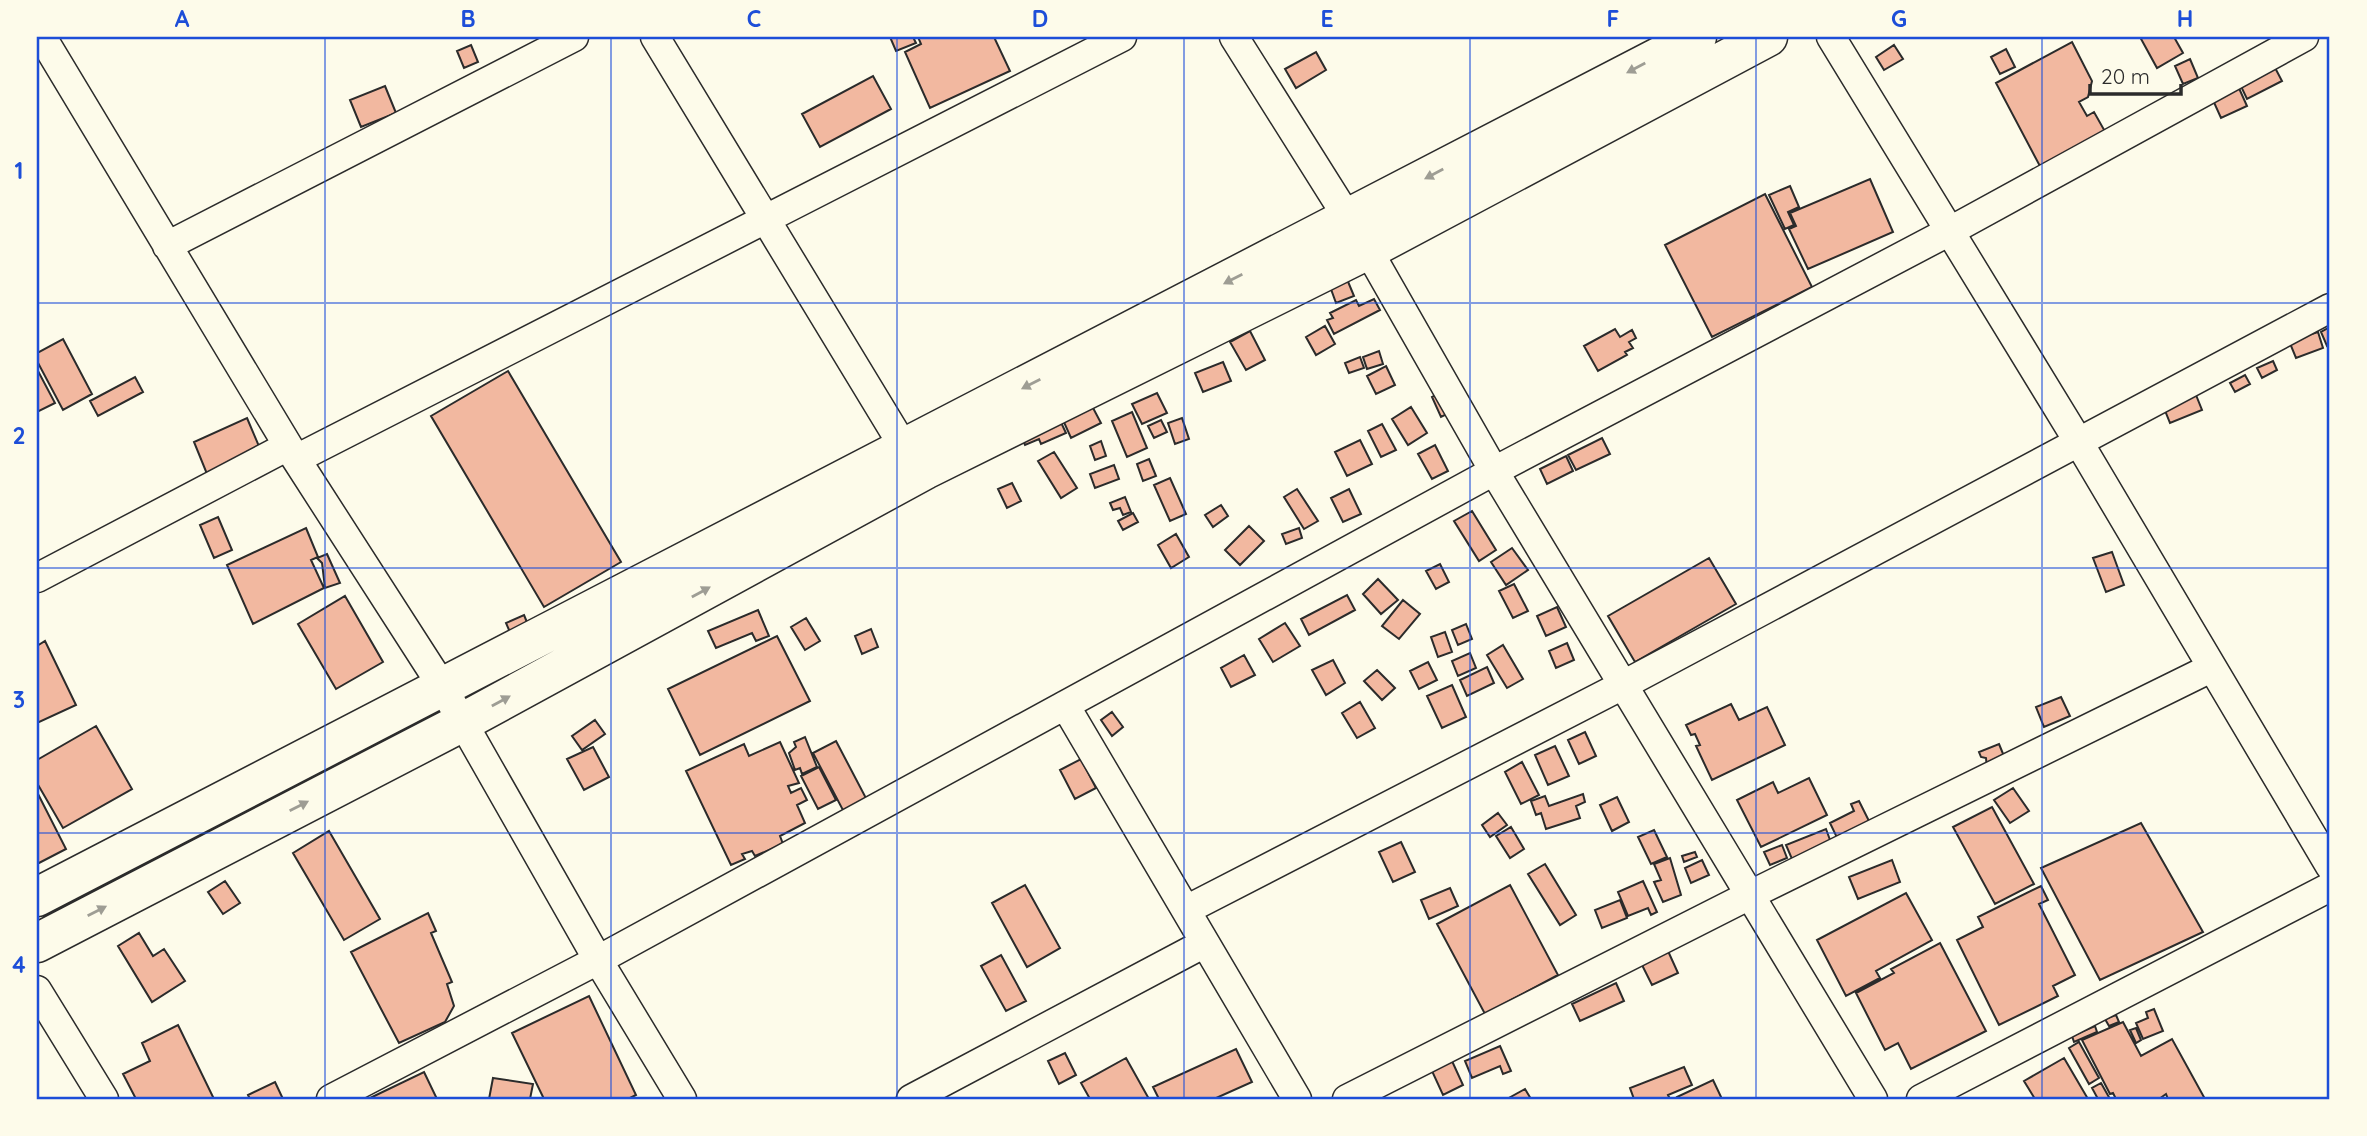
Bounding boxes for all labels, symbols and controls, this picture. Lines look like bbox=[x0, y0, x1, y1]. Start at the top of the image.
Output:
text: A bbox=[175, 4, 190, 33]
text: B bbox=[460, 4, 476, 33]
text: C bbox=[747, 4, 761, 33]
text: D bbox=[1032, 4, 1048, 33]
text: E bbox=[1320, 4, 1334, 33]
text: F bbox=[1607, 4, 1619, 33]
text: G bbox=[1891, 4, 1907, 33]
text: H bbox=[2177, 4, 2193, 33]
scale bar bbox=[2090, 52, 2182, 96]
one-way arrow bbox=[1626, 63, 1646, 74]
text: 20 m bbox=[2101, 63, 2150, 89]
text: 1 bbox=[15, 156, 23, 185]
one-way arrow bbox=[1424, 167, 1444, 179]
one-way arrow bbox=[1222, 272, 1242, 284]
one-way arrow bbox=[1021, 378, 1041, 389]
text: 2 bbox=[12, 421, 26, 450]
one-way arrow bbox=[691, 586, 710, 598]
text: 3 bbox=[13, 685, 25, 714]
one-way arrow bbox=[491, 695, 511, 707]
one-way arrow bbox=[289, 801, 309, 812]
one-way arrow bbox=[87, 906, 107, 917]
text: 4 bbox=[12, 950, 26, 979]

